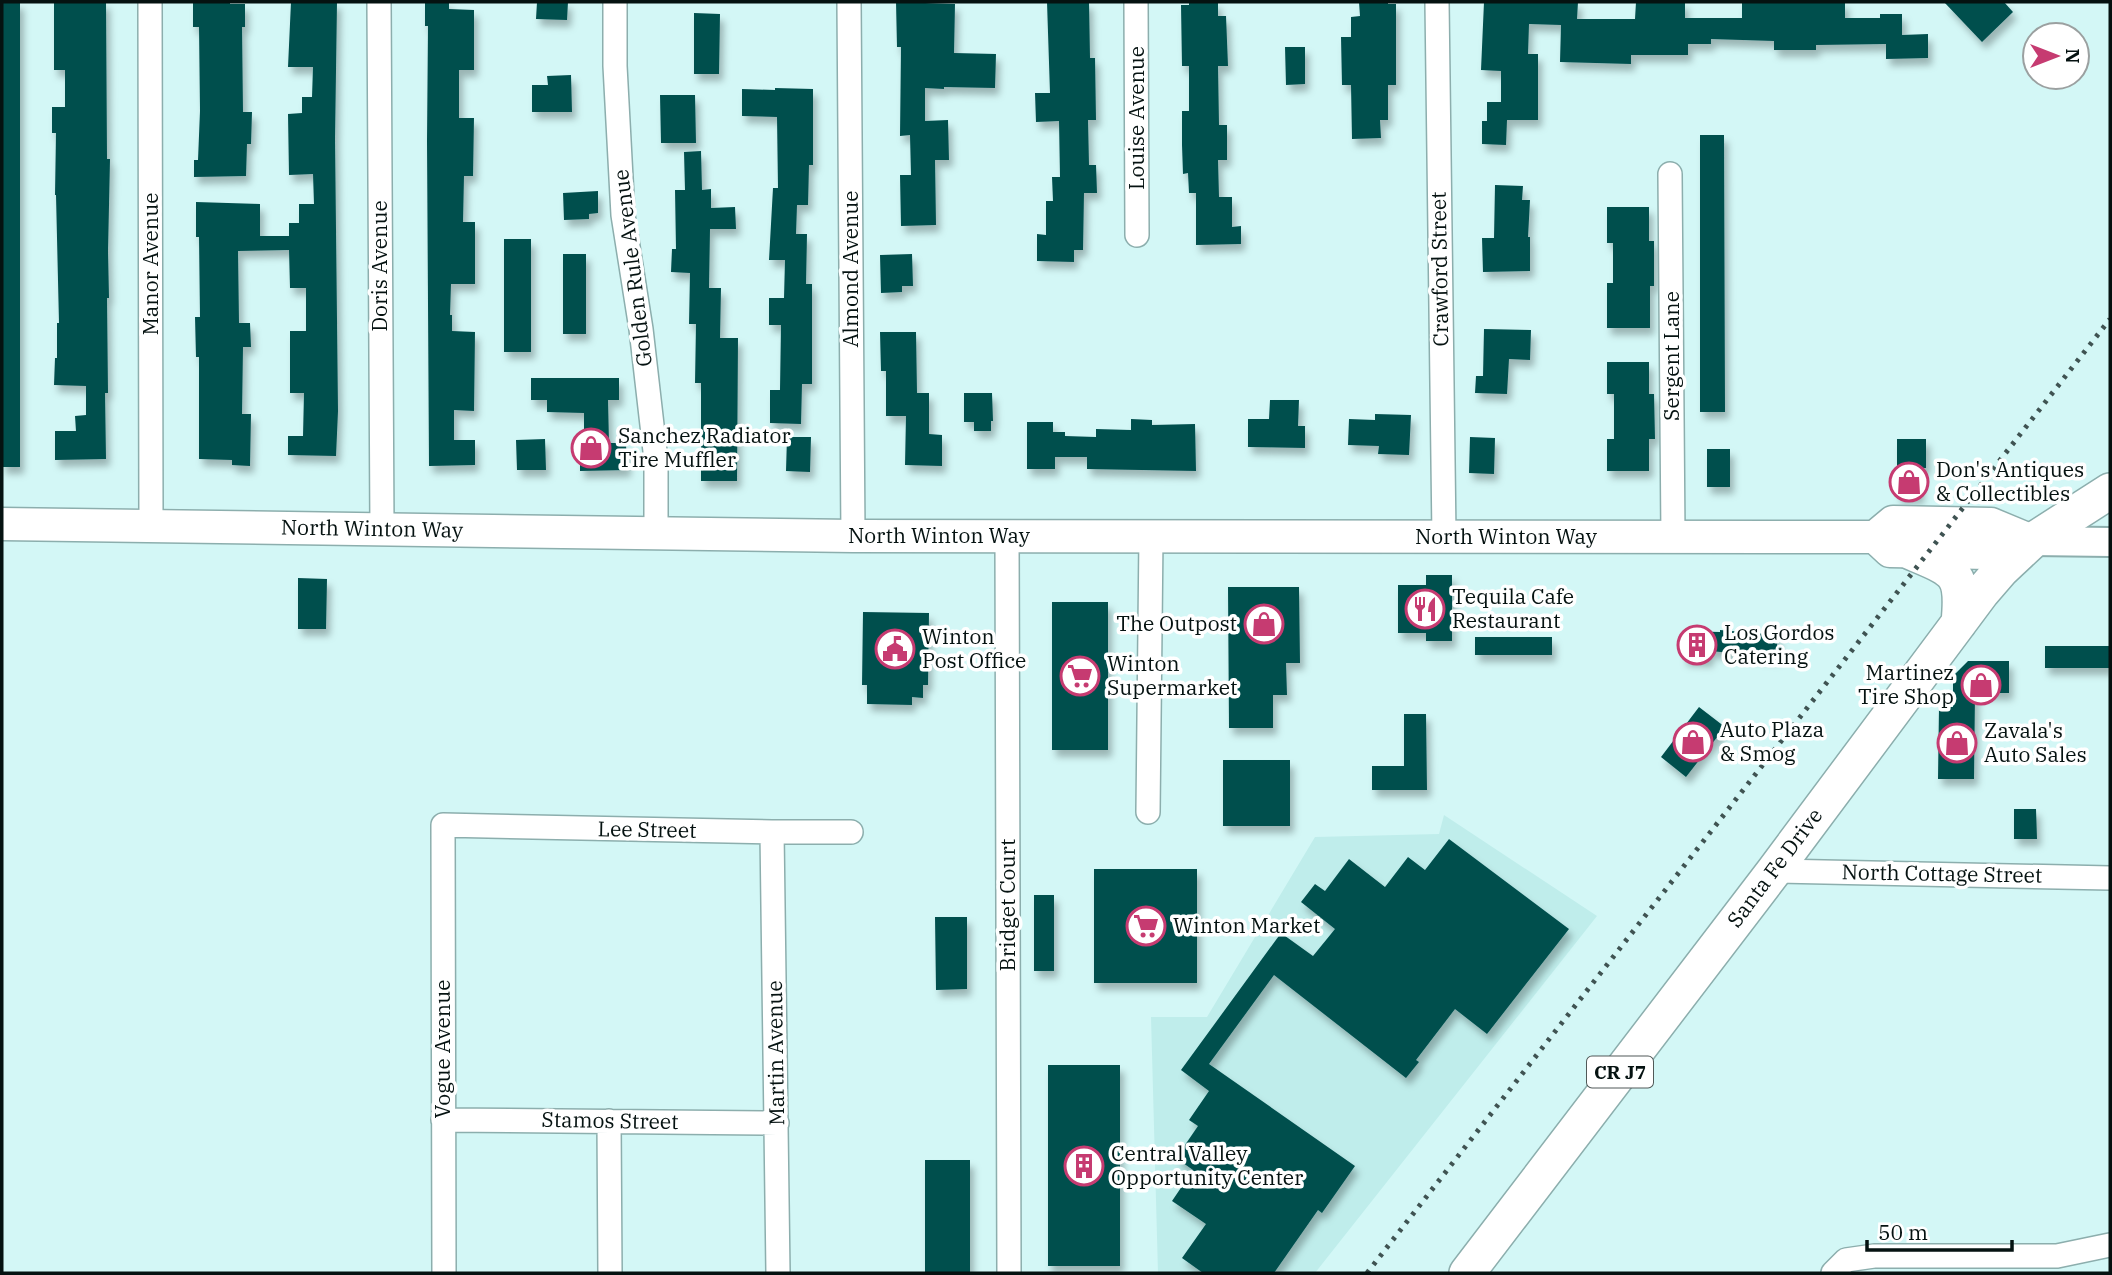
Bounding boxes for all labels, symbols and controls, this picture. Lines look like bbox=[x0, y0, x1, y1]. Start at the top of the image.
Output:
north arrow bbox=[2021, 21, 2091, 91]
street label: Louise Avenue bbox=[1122, 46, 1150, 190]
text: N bbox=[2061, 48, 2085, 64]
street label: Golden Rule Avenue bbox=[606, 168, 658, 369]
street label: Almond Avenue bbox=[836, 190, 864, 348]
street label: Crawford Street bbox=[1424, 191, 1454, 347]
street label: Manor Avenue bbox=[136, 192, 164, 336]
street label: Doris Avenue bbox=[365, 200, 393, 332]
street label: Sergent Lane bbox=[1657, 291, 1685, 421]
place label: Sanchez Radiator Tire Muffler bbox=[618, 421, 791, 473]
shop icon: Sanchez Radiator Tire Muffler bbox=[570, 427, 612, 469]
place label: Don's Antiques & Collectibles bbox=[1936, 455, 2084, 507]
shop icon: Don's Antiques & Collectibles bbox=[1888, 461, 1930, 503]
street label: North Winton Way bbox=[281, 512, 464, 544]
street label: North Winton Way bbox=[848, 521, 1031, 549]
street label: North Winton Way bbox=[1415, 522, 1598, 550]
place label: Tequila Cafe Restaurant bbox=[1452, 582, 1574, 634]
restaurant icon: Tequila Cafe Restaurant bbox=[1404, 588, 1446, 630]
shop icon: The Outpost bbox=[1243, 603, 1285, 645]
place label: The Outpost bbox=[1116, 609, 1237, 637]
place label: Los Gordos Catering bbox=[1724, 618, 1835, 670]
place label: Winton Post Office bbox=[922, 622, 1026, 674]
building icon: Los Gordos Catering bbox=[1676, 624, 1718, 666]
public building icon: Winton Post Office bbox=[874, 628, 916, 670]
place label: Winton Supermarket bbox=[1107, 649, 1237, 701]
supermarket icon: Winton Supermarket bbox=[1059, 655, 1101, 697]
place label: Martinez Tire Shop bbox=[1858, 658, 1954, 710]
shop icon: Martinez Tire Shop bbox=[1960, 664, 2002, 706]
place label: Auto Plaza & Smog bbox=[1720, 715, 1824, 767]
place label: Zavala's Auto Sales bbox=[1984, 716, 2087, 768]
shop icon: Auto Plaza & Smog bbox=[1672, 721, 1714, 763]
shop icon: Zavala's Auto Sales bbox=[1936, 722, 1978, 764]
street label: Santa Fe Drive bbox=[1720, 802, 1828, 933]
street label: Lee Street bbox=[597, 814, 697, 844]
street label: Bridget Court bbox=[993, 839, 1021, 971]
street label: North Cottage Street bbox=[1841, 857, 2043, 889]
supermarket icon: Winton Market bbox=[1125, 905, 1167, 947]
place label: Winton Market bbox=[1173, 911, 1320, 939]
street label: Vogue Avenue bbox=[428, 980, 456, 1119]
street label: Martin Avenue bbox=[760, 980, 790, 1126]
road number: CR J7 bbox=[1587, 1056, 1653, 1088]
street label: Stamos Street bbox=[541, 1105, 679, 1135]
place label: Central Valley Opportunity Center bbox=[1111, 1139, 1304, 1191]
building icon: Central Valley Opportunity Center bbox=[1063, 1145, 1105, 1187]
scale bar bbox=[1867, 1208, 2012, 1252]
text: 50 m bbox=[1878, 1218, 1928, 1246]

